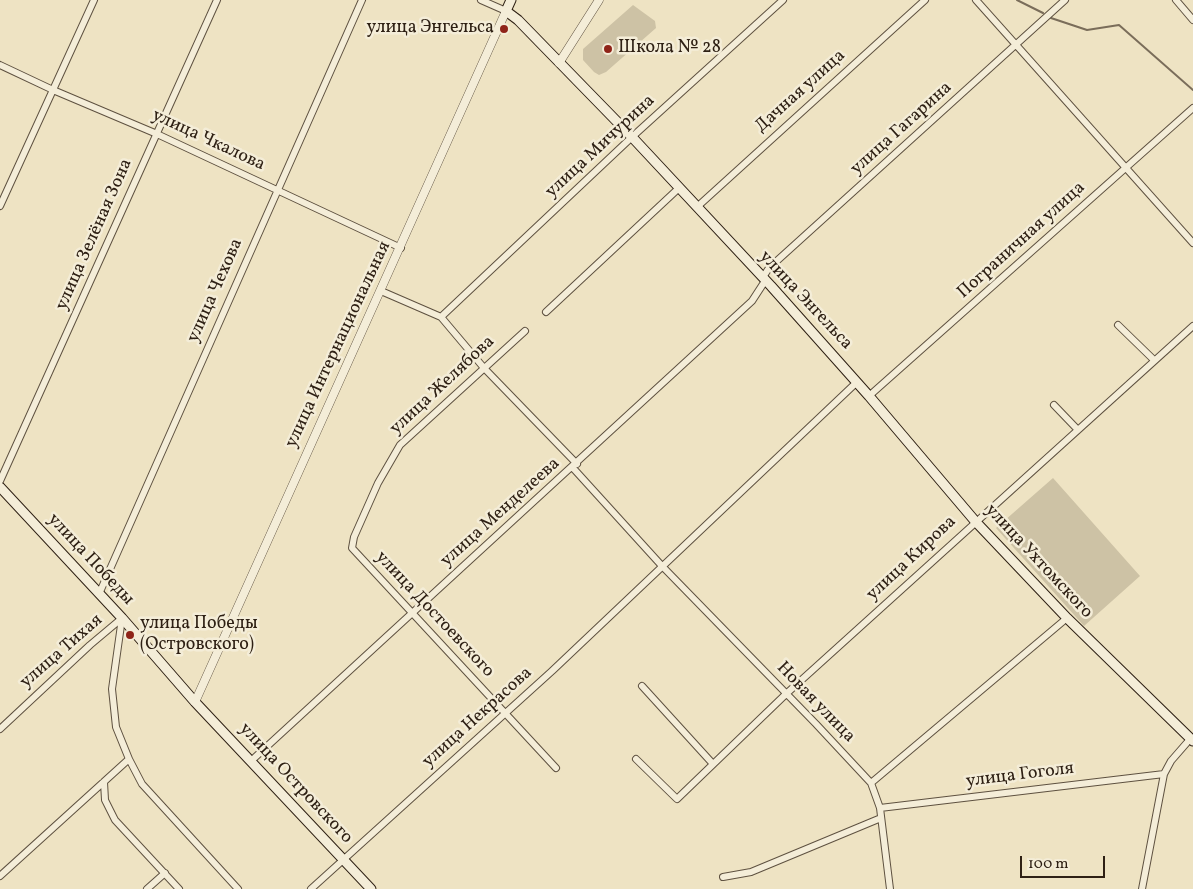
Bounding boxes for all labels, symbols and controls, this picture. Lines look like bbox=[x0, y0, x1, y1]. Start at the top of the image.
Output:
place label: улица Энгельса bbox=[366, 18, 494, 40]
marker: улица Энгельса bbox=[498, 23, 510, 35]
place label: Школа № 28 bbox=[618, 38, 721, 60]
marker: Школа № 28 bbox=[602, 43, 614, 55]
street label: Дачная улица bbox=[751, 46, 851, 138]
street label: улица Гагарина bbox=[847, 78, 957, 180]
street label: улица Мичурина bbox=[542, 91, 660, 203]
street label: улица Чкалова bbox=[148, 105, 268, 177]
street label: улица Зелёная Зона bbox=[52, 156, 138, 314]
street label: Пограничная улица bbox=[954, 178, 1090, 304]
street label: улица Чехова bbox=[183, 236, 249, 346]
street label: улица Интернациональная bbox=[282, 238, 396, 452]
street label: улица Энгельса bbox=[754, 247, 856, 355]
street label: улица Желябова bbox=[386, 332, 500, 440]
street label: улица Менделеева bbox=[437, 454, 565, 572]
street label: улица Ухтомского bbox=[979, 500, 1097, 624]
street label: улица Победы bbox=[42, 510, 138, 610]
street label: улица Кирова bbox=[863, 512, 961, 606]
street label: улица Достоевского bbox=[370, 547, 498, 683]
street label: улица Тихая bbox=[16, 610, 108, 694]
place label: улица Победы (Островского) bbox=[140, 614, 258, 656]
marker: улица Победы (Островского) bbox=[124, 629, 136, 641]
street label: Новая улица bbox=[771, 658, 859, 748]
street label: улица Некрасова bbox=[419, 663, 537, 773]
street label: улица Островского bbox=[233, 719, 357, 849]
street label: улица Гоголя bbox=[965, 759, 1075, 793]
scale bar bbox=[1023, 846, 1108, 878]
text: 100 m bbox=[1028, 854, 1068, 875]

